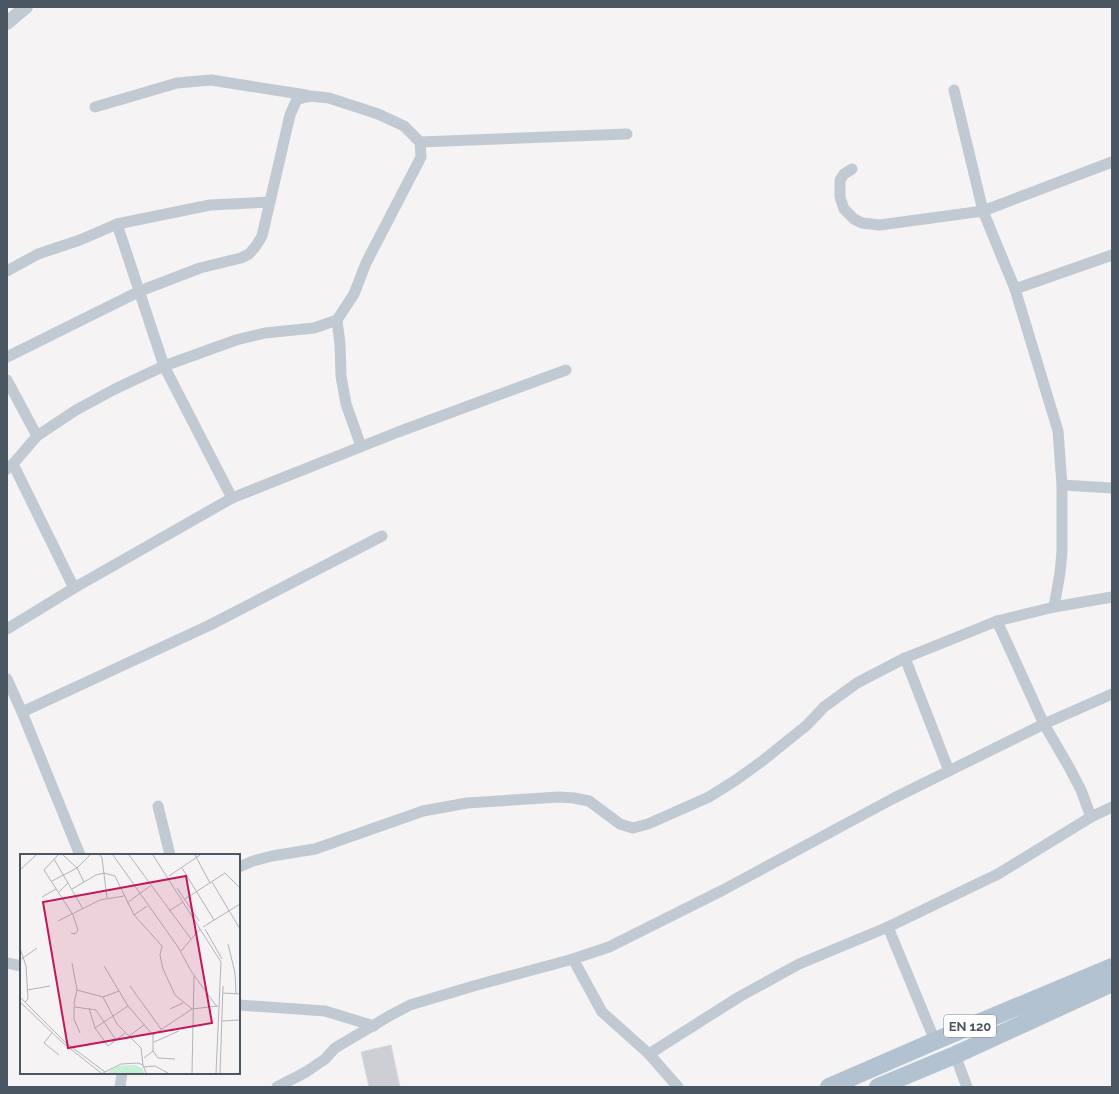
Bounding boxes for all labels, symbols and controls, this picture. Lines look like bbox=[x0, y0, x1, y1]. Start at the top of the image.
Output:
inset map bbox=[20, 854, 240, 1074]
road number: EN 120 bbox=[944, 1015, 996, 1037]

